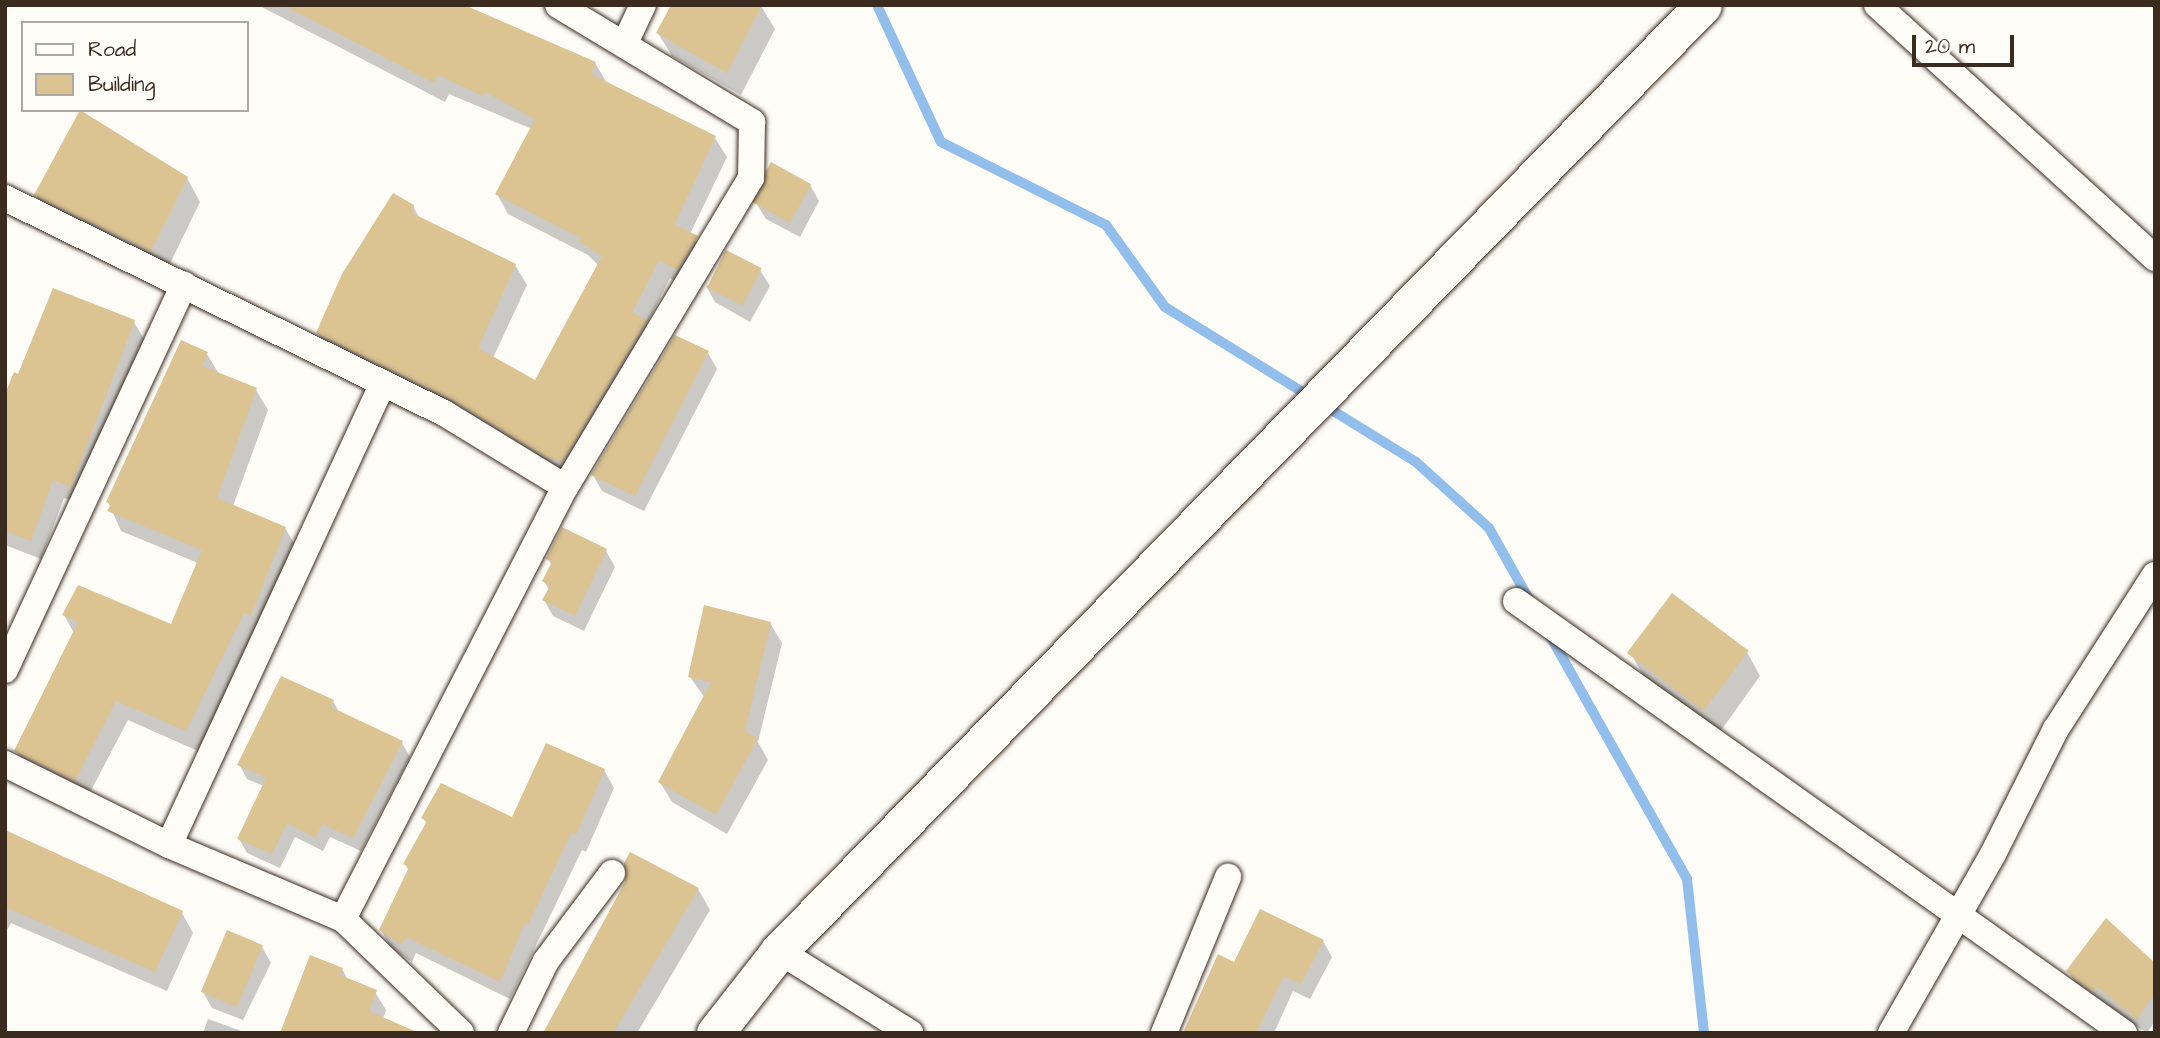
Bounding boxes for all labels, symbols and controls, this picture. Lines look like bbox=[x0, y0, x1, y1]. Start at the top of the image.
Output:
legend bbox=[21, 21, 248, 112]
scale bar bbox=[1915, 21, 2016, 65]
text: 20 m bbox=[1925, 32, 1975, 61]
text: Road bbox=[88, 35, 136, 64]
text: Building bbox=[88, 70, 155, 99]

